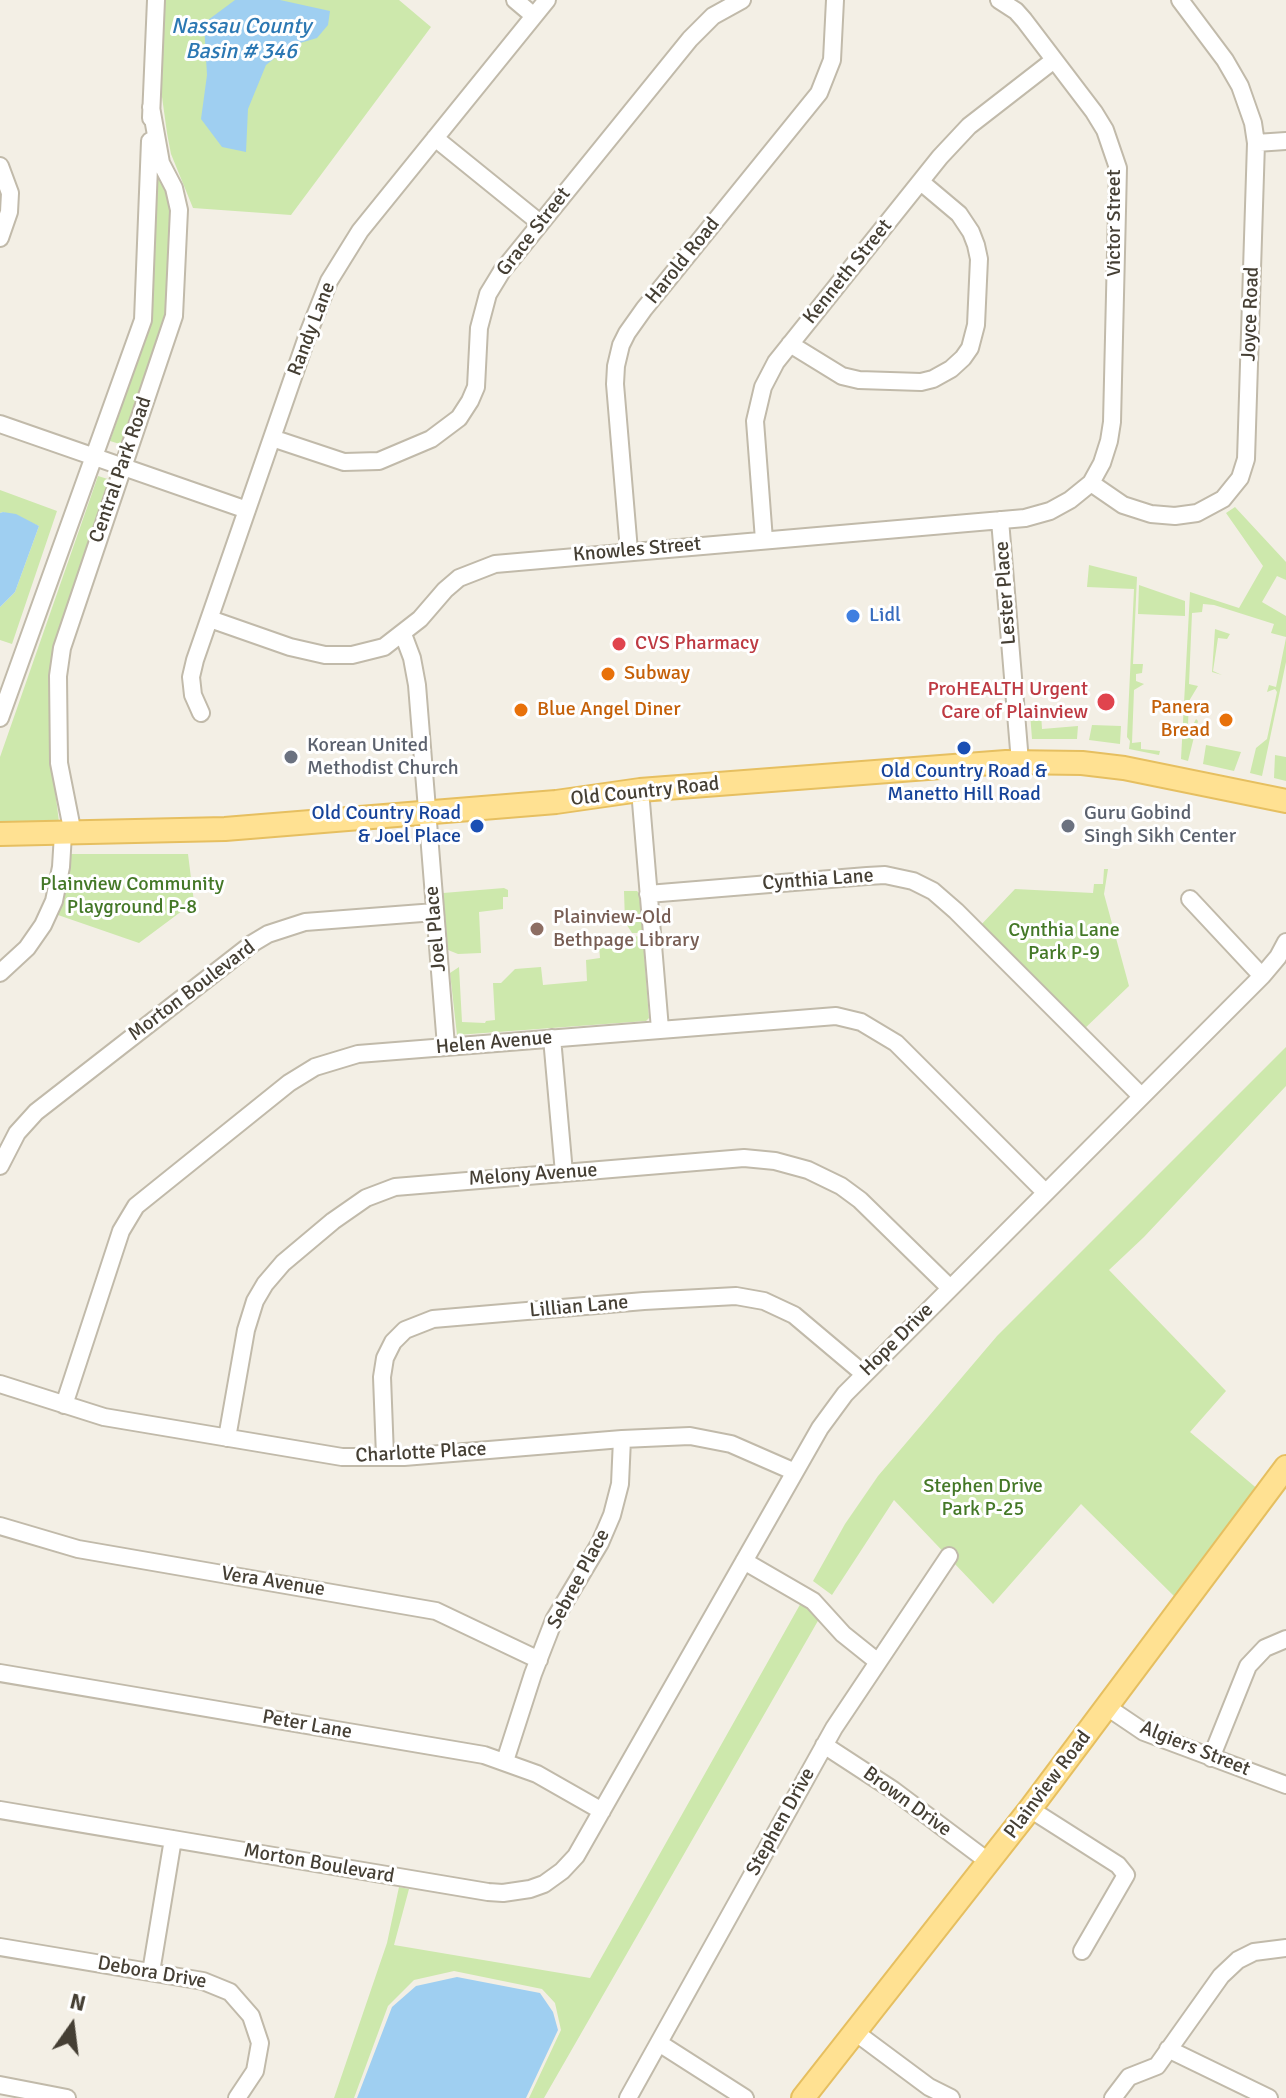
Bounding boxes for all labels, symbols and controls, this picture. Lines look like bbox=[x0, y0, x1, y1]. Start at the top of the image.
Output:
water label: Nassau County Basin # 346 bbox=[171, 14, 311, 66]
street label: Victor Street bbox=[1103, 169, 1127, 277]
street label: Grace Street bbox=[492, 183, 576, 281]
street label: Harold Road bbox=[641, 213, 725, 309]
street label: Kenneth Street bbox=[798, 215, 898, 329]
street label: Joyce Road bbox=[1237, 266, 1265, 362]
street label: Randy Lane bbox=[283, 279, 341, 379]
street label: Central Park Road bbox=[85, 394, 157, 546]
street label: Knowles Street bbox=[572, 532, 702, 568]
street label: Lester Place bbox=[990, 540, 1022, 646]
place label: Lidl bbox=[869, 604, 901, 628]
marker: Lidl bbox=[844, 607, 862, 625]
place label: CVS Pharmacy bbox=[635, 632, 759, 656]
marker: CVS Pharmacy bbox=[610, 635, 628, 653]
place label: Subway bbox=[624, 662, 690, 686]
marker: Subway bbox=[599, 665, 617, 683]
place label: ProHEALTH Urgent Care of Plainview bbox=[928, 678, 1088, 725]
marker: ProHEALTH Urgent Care of Plainview bbox=[1095, 691, 1117, 713]
place label: Panera Bread bbox=[1151, 696, 1210, 743]
place label: Blue Angel Diner bbox=[537, 698, 681, 722]
marker: Blue Angel Diner bbox=[512, 701, 530, 719]
marker: Panera Bread bbox=[1217, 711, 1235, 729]
place label: Korean United Methodist Church bbox=[307, 734, 459, 781]
marker: Old Country Road & Manetto Hill Road bbox=[955, 739, 973, 757]
marker: Korean United Methodist Church bbox=[282, 748, 300, 766]
place label: Old Country Road & Manetto Hill Road bbox=[881, 760, 1047, 807]
street label: Old Country Road bbox=[569, 772, 721, 812]
place label: Old Country Road & Joel Place bbox=[311, 802, 461, 849]
place label: Guru Gobind Singh Sikh Center bbox=[1084, 802, 1236, 849]
marker: Old Country Road & Joel Place bbox=[468, 817, 486, 835]
marker: Guru Gobind Singh Sikh Center bbox=[1059, 817, 1077, 835]
street label: Cynthia Lane bbox=[762, 864, 874, 896]
park label: Plainview Community Playground P-8 bbox=[40, 873, 224, 920]
street label: Joel Place bbox=[420, 885, 452, 973]
place label: Plainview-Old Bethpage Library bbox=[553, 906, 699, 953]
park label: Cynthia Lane Park P-9 bbox=[1008, 919, 1120, 966]
marker: Plainview-Old Bethpage Library bbox=[528, 920, 546, 938]
street label: Morton Boulevard bbox=[124, 935, 260, 1047]
street label: Helen Avenue bbox=[435, 1026, 553, 1060]
street label: Melony Avenue bbox=[468, 1159, 598, 1191]
street label: Lillian Lane bbox=[529, 1291, 629, 1323]
street label: Hope Drive bbox=[855, 1298, 939, 1382]
street label: Charlotte Place bbox=[355, 1438, 487, 1468]
park label: Stephen Drive Park P-25 bbox=[923, 1475, 1043, 1522]
street label: Sebree Place bbox=[543, 1525, 615, 1633]
street label: Vera Avenue bbox=[219, 1562, 327, 1602]
street label: Peter Lane bbox=[260, 1705, 354, 1745]
street label: Algiers Street bbox=[1137, 1716, 1253, 1782]
street label: Plainview Road bbox=[1000, 1726, 1096, 1844]
street label: Brown Drive bbox=[858, 1762, 956, 1842]
street label: Stephen Drive bbox=[742, 1764, 820, 1880]
street label: Morton Boulevard bbox=[242, 1839, 396, 1889]
street label: Debora Drive bbox=[96, 1952, 208, 1994]
north arrow bbox=[32, 1986, 112, 2066]
text: N bbox=[67, 1987, 89, 2017]

